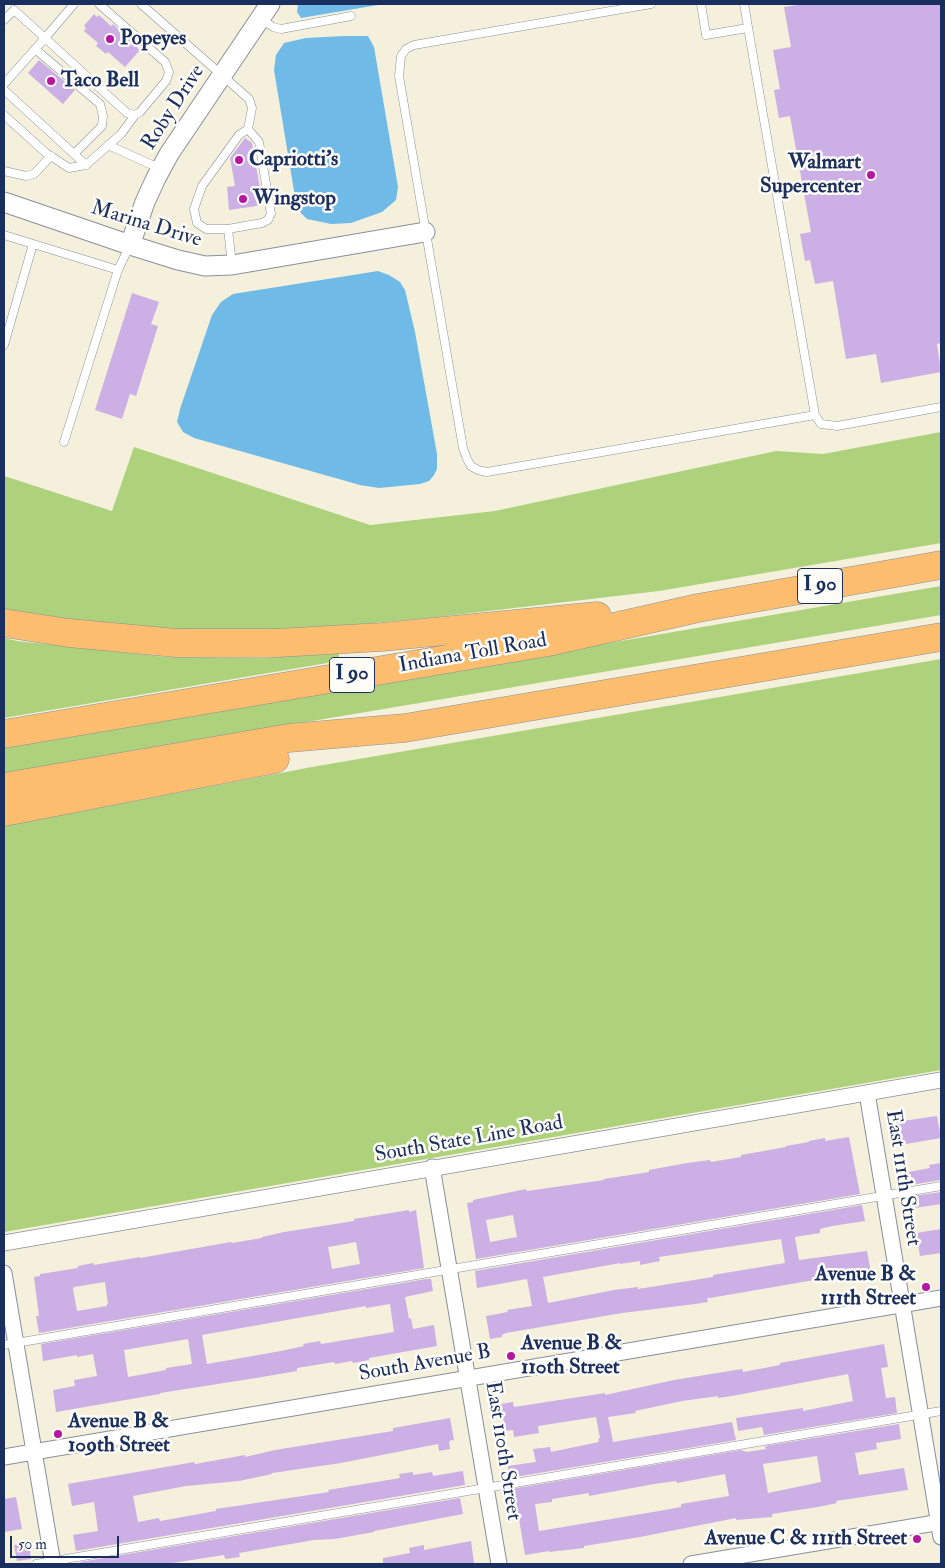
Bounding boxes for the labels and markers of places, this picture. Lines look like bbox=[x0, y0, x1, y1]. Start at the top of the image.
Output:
place label: Popeyes bbox=[120, 26, 186, 52]
marker: Popeyes bbox=[104, 33, 116, 45]
place label: Taco Bell bbox=[61, 68, 139, 94]
marker: Taco Bell bbox=[45, 75, 57, 87]
place label: Capriotti's bbox=[249, 147, 338, 173]
place label: Walmart Supercenter bbox=[760, 150, 861, 200]
marker: Capriotti's bbox=[233, 154, 245, 166]
marker: Walmart Supercenter bbox=[865, 169, 877, 181]
place label: Wingstop bbox=[253, 186, 336, 212]
marker: Wingstop bbox=[237, 193, 249, 205]
place label: Avenue B & 111th Street bbox=[815, 1262, 916, 1312]
marker: Avenue B & 111th Street bbox=[920, 1281, 932, 1293]
place label: Avenue B & 110th Street bbox=[521, 1331, 622, 1381]
marker: Avenue B & 110th Street bbox=[505, 1350, 517, 1362]
place label: Avenue B & 109th Street bbox=[68, 1409, 170, 1459]
marker: Avenue B & 109th Street bbox=[52, 1428, 64, 1440]
place label: Avenue C & 111th Street bbox=[705, 1526, 907, 1552]
marker: Avenue C & 111th Street bbox=[911, 1533, 923, 1545]

